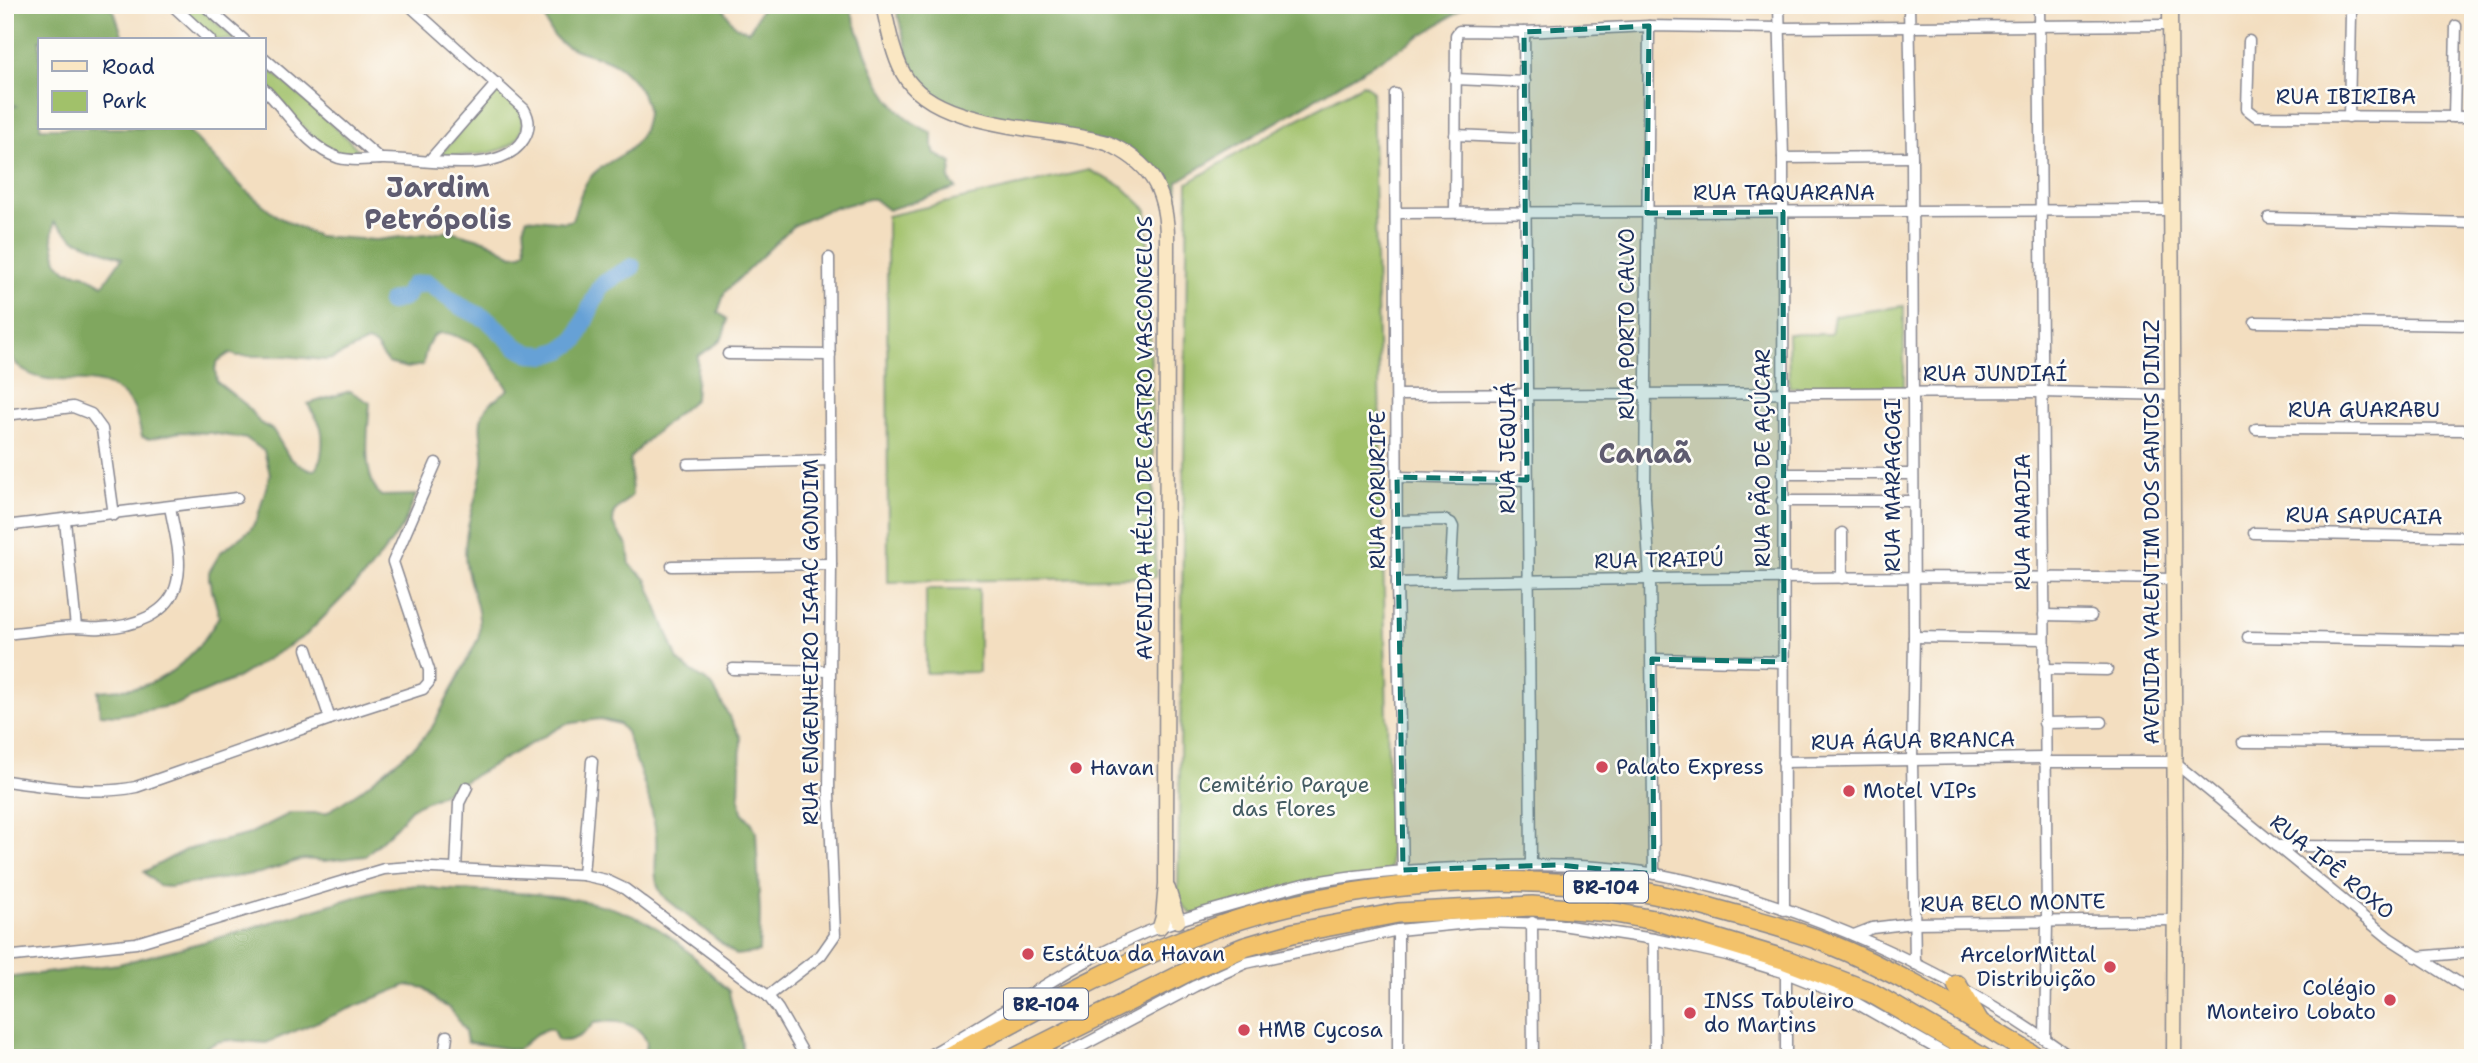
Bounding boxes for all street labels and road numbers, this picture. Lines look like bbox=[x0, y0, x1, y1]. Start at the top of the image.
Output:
street label: RUA IBIRIBA bbox=[2276, 83, 2416, 111]
street label: RUA TAQUARANA bbox=[1693, 179, 1875, 207]
street label: AVENIDA HÉLIO DE CASTRO VASCONCELOS bbox=[1130, 216, 1159, 660]
street label: RUA PORTO CALVO bbox=[1613, 228, 1641, 420]
street label: AVENIDA VALENTIM DOS SANTOS DINIZ bbox=[2138, 319, 2166, 745]
street label: RUA PÃO DE AÇÚCAR bbox=[1748, 349, 1777, 567]
street label: RUA JUNDIAÍ bbox=[1923, 359, 2067, 388]
street label: RUA JEQUIÁ bbox=[1493, 382, 1522, 514]
street label: RUA GUARABU bbox=[2288, 396, 2440, 424]
street label: RUA MARAGOGI bbox=[1879, 398, 1907, 572]
street label: RUA CORURIPE bbox=[1364, 411, 1392, 569]
street label: RUA ANADIA bbox=[2009, 454, 2037, 590]
street label: RUA ENGENHEIRO ISAAC GONDIM bbox=[797, 459, 825, 825]
street label: RUA SAPUCAIA bbox=[2285, 501, 2443, 531]
street label: RUA TRAIPÚ bbox=[1594, 544, 1724, 575]
street label: RUA ÁGUA BRANCA bbox=[1811, 724, 2015, 757]
street label: RUA IPÊ ROXO bbox=[2264, 807, 2401, 926]
road number: BR-104 bbox=[1564, 872, 1648, 902]
street label: RUA BELO MONTE bbox=[1920, 887, 2106, 919]
road number: BR-104 bbox=[1004, 988, 1088, 1020]

